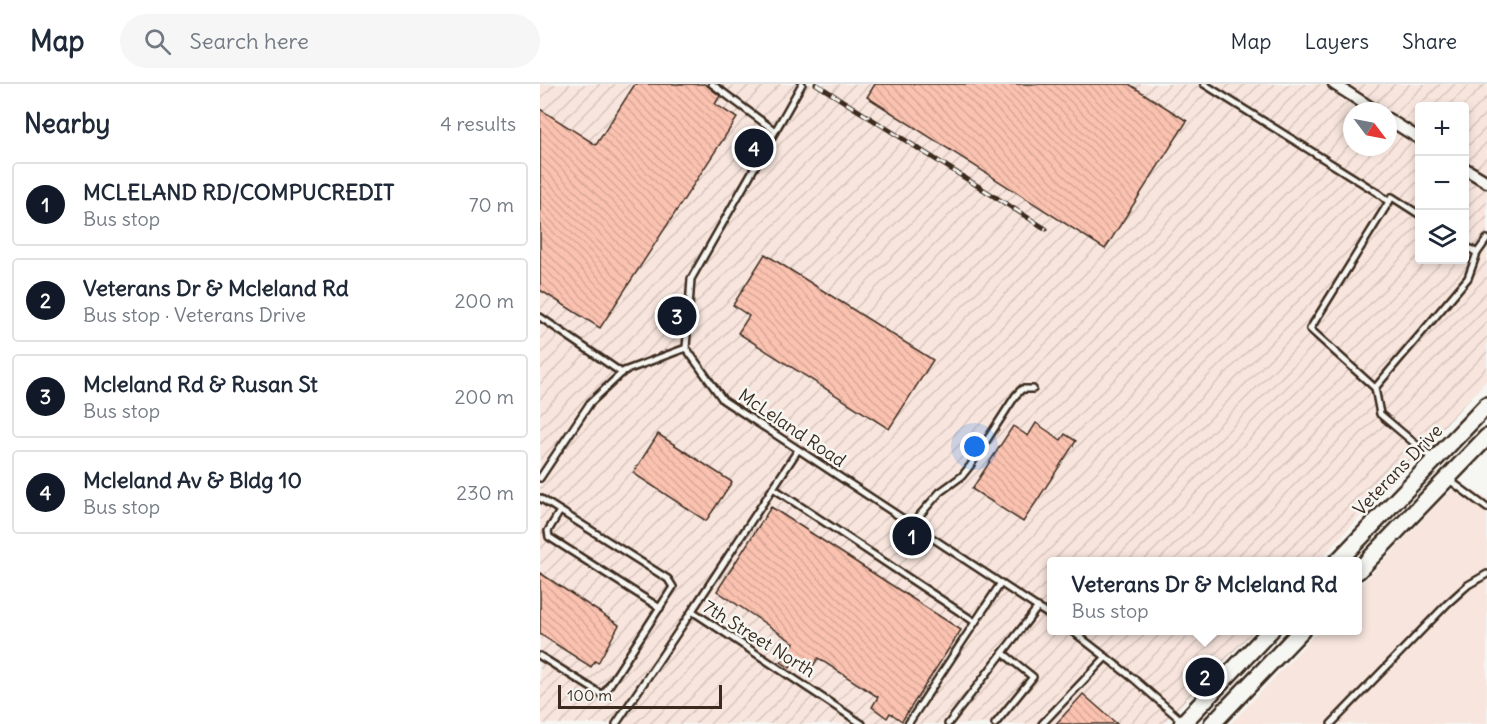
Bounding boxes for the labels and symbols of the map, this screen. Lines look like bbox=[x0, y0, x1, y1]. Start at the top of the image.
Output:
north arrow bbox=[1343, 102, 1397, 156]
pin: 4 bbox=[734, 126, 774, 170]
pin: 3 bbox=[658, 294, 696, 338]
street label: McLeland Road bbox=[734, 383, 851, 472]
street label: Veterans Drive bbox=[1348, 419, 1447, 520]
your location bbox=[960, 432, 989, 461]
pin: 1 bbox=[892, 514, 932, 558]
street label: 7th Street North bbox=[699, 595, 820, 682]
pin: 2 bbox=[1186, 654, 1224, 700]
scale bar bbox=[558, 682, 722, 710]

